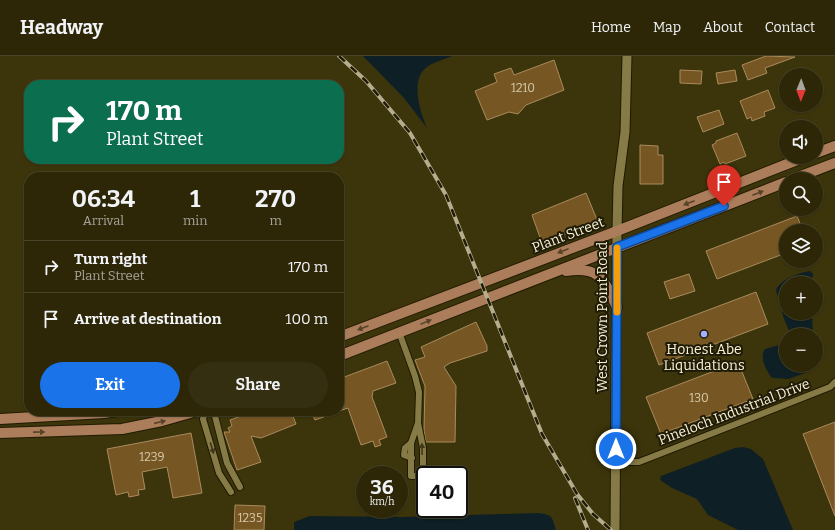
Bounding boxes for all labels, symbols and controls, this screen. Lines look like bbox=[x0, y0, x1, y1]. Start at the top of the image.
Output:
text: Headway bbox=[20, 16, 103, 39]
text: Home bbox=[591, 19, 631, 36]
text: Map bbox=[653, 19, 681, 36]
text: About bbox=[703, 19, 743, 36]
text: Contact bbox=[765, 19, 815, 36]
north arrow bbox=[779, 68, 823, 112]
map controls bbox=[779, 68, 823, 372]
house number: 1210 bbox=[511, 81, 535, 95]
text: 170 m bbox=[106, 94, 182, 127]
icon: right bbox=[40, 96, 92, 148]
button: sound bbox=[779, 120, 823, 164]
text: Plant Street bbox=[106, 128, 204, 150]
pin bbox=[707, 165, 741, 206]
icon: arrive bbox=[713, 171, 735, 193]
button: search bbox=[779, 172, 823, 216]
text: 06:34 bbox=[72, 185, 135, 213]
text: 1 bbox=[190, 185, 200, 213]
text: 270 bbox=[255, 185, 296, 213]
one-way arrow bbox=[752, 189, 764, 195]
one-way arrow bbox=[682, 200, 694, 206]
text: Arrival bbox=[83, 213, 124, 228]
text: min bbox=[183, 213, 207, 228]
text: m bbox=[269, 213, 282, 228]
street label: Plant Street bbox=[530, 213, 606, 257]
button: layers bbox=[779, 224, 823, 268]
street label: West Crown Point Road bbox=[594, 242, 611, 392]
one-way arrow bbox=[556, 249, 568, 255]
text: Turn right bbox=[74, 250, 147, 268]
icon: right bbox=[40, 256, 62, 278]
text: 170 m bbox=[288, 258, 328, 276]
text: Plant Street bbox=[74, 268, 145, 283]
button: + bbox=[779, 276, 823, 320]
icon: arrive bbox=[40, 308, 62, 330]
text: Arrive at destination bbox=[74, 310, 221, 328]
text: 100 m bbox=[285, 310, 328, 328]
one-way arrow bbox=[420, 318, 432, 324]
one-way arrow bbox=[356, 326, 368, 332]
button: − bbox=[779, 328, 823, 372]
marker: Honest Abe Liquidations bbox=[699, 329, 709, 339]
place label: Honest Abe Liquidations bbox=[663, 341, 745, 374]
button: Exit bbox=[40, 362, 180, 408]
button: Share bbox=[188, 362, 328, 408]
street label: Pineloch Industrial Drive bbox=[656, 375, 812, 449]
house number: 130 bbox=[689, 391, 709, 405]
one-way arrow bbox=[154, 418, 166, 424]
position arrow bbox=[595, 428, 637, 470]
one-way arrow bbox=[33, 429, 46, 435]
one-way arrow bbox=[419, 442, 425, 455]
one-way arrow bbox=[209, 443, 215, 455]
house number: 1239 bbox=[139, 450, 165, 464]
speed limit sign: 40 bbox=[416, 466, 468, 518]
text: 36 bbox=[370, 475, 394, 499]
text: km/h bbox=[370, 496, 394, 508]
house number: 1235 bbox=[238, 511, 262, 525]

